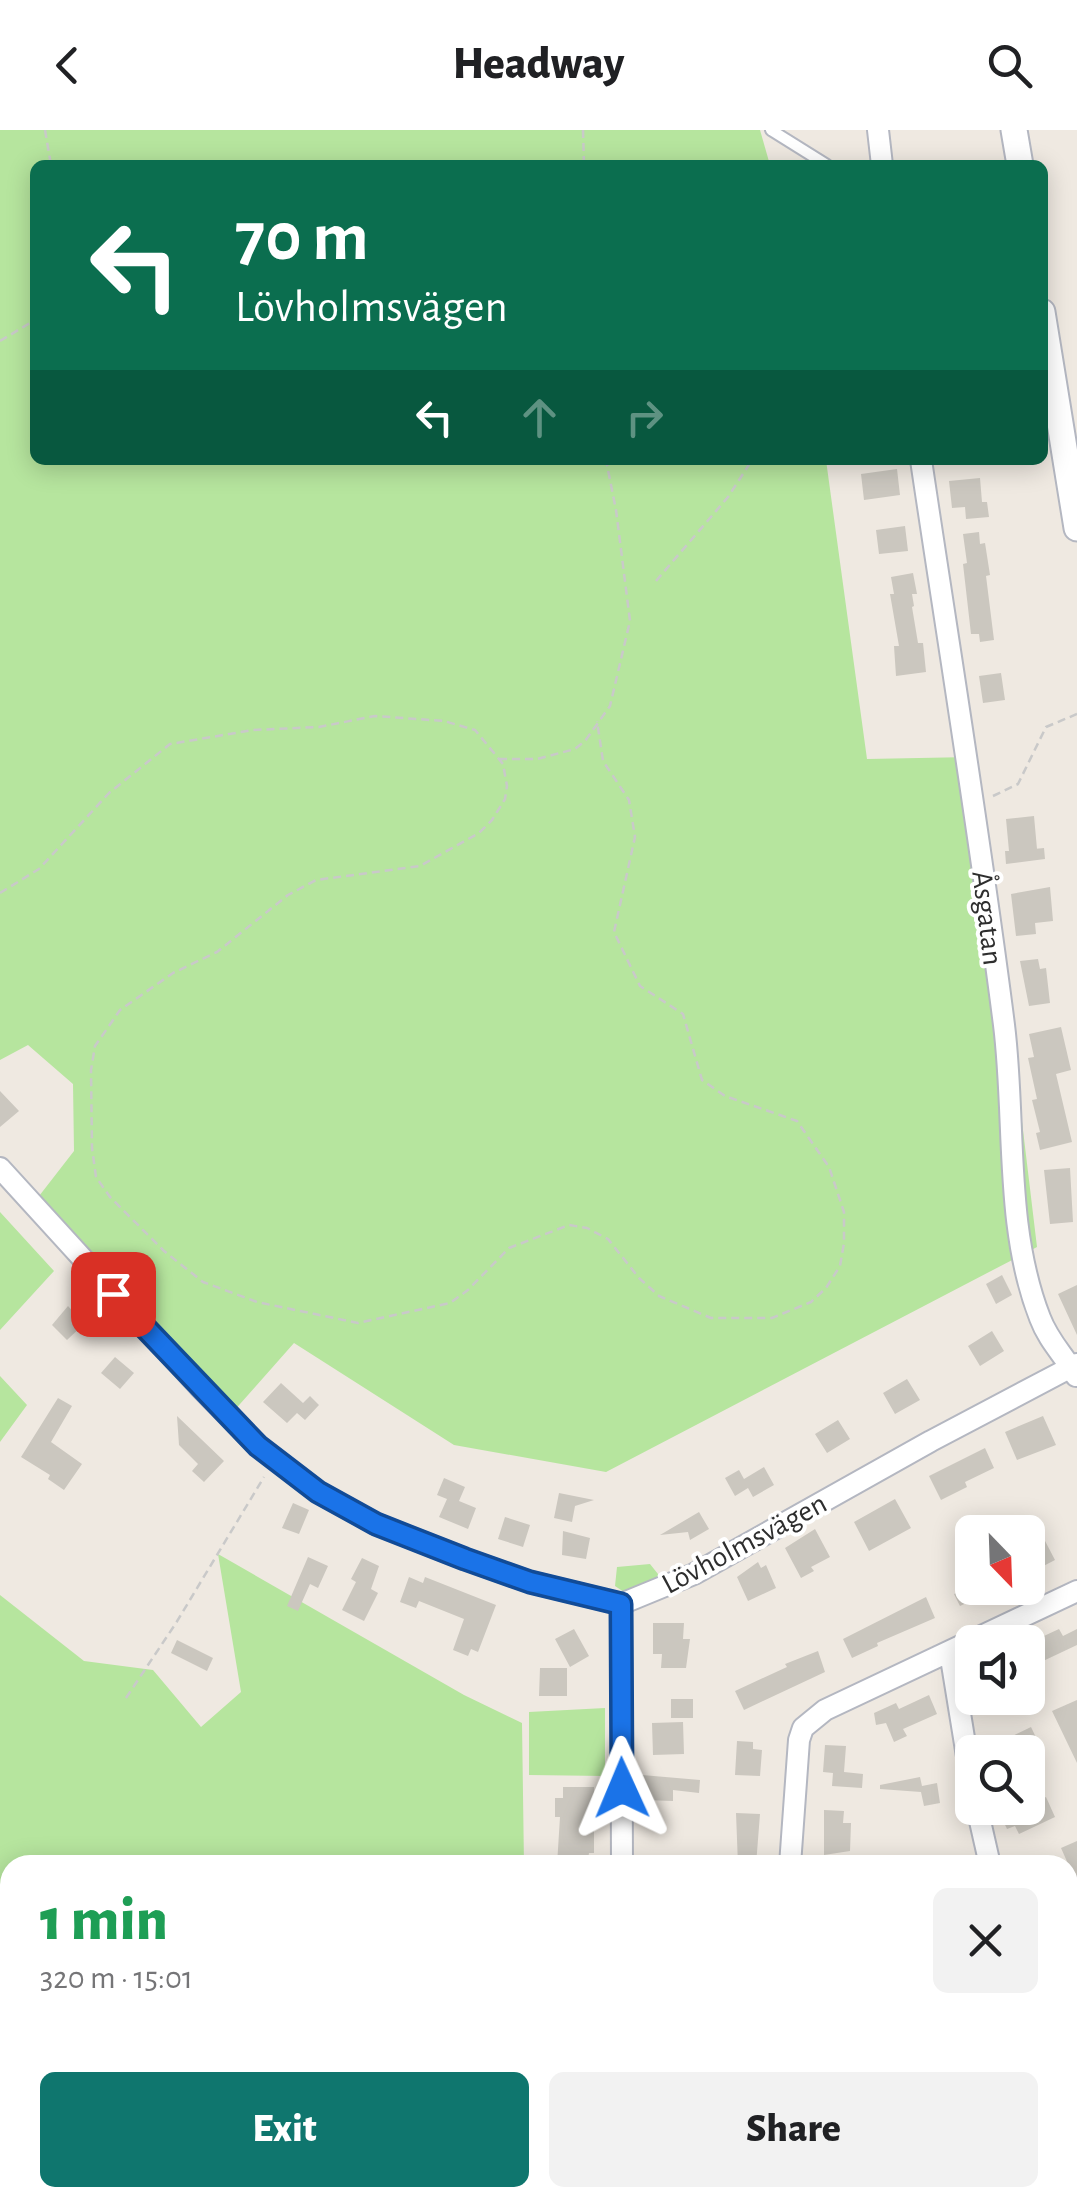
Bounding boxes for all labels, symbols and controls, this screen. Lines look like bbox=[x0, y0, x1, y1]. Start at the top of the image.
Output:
icon: back bbox=[40, 38, 95, 93]
icon: search bbox=[982, 38, 1037, 93]
text: Headway bbox=[453, 42, 624, 87]
icon: left bbox=[70, 200, 200, 330]
text: 70 m bbox=[235, 203, 369, 273]
text: Lövholmsvägen bbox=[235, 285, 508, 330]
icon: left bbox=[407, 390, 462, 445]
icon: ahead bbox=[512, 390, 567, 445]
icon: right bbox=[617, 390, 672, 445]
street label: Åsgatan bbox=[966, 869, 1010, 967]
pin bbox=[71, 1252, 156, 1337]
icon: arrive bbox=[86, 1267, 141, 1322]
street label: Lövholmsvägen bbox=[657, 1488, 832, 1600]
north arrow bbox=[955, 1515, 1045, 1605]
map controls bbox=[955, 1515, 1045, 1825]
button: sound bbox=[955, 1625, 1045, 1715]
button: search bbox=[955, 1735, 1045, 1825]
position arrow bbox=[570, 1736, 674, 1840]
button: close bbox=[933, 1888, 1038, 1993]
text: 1 min bbox=[40, 1891, 168, 1951]
text: 320 m · 15:01 bbox=[40, 1962, 193, 1994]
button: Exit bbox=[40, 2072, 529, 2187]
button: Share bbox=[549, 2072, 1038, 2187]

